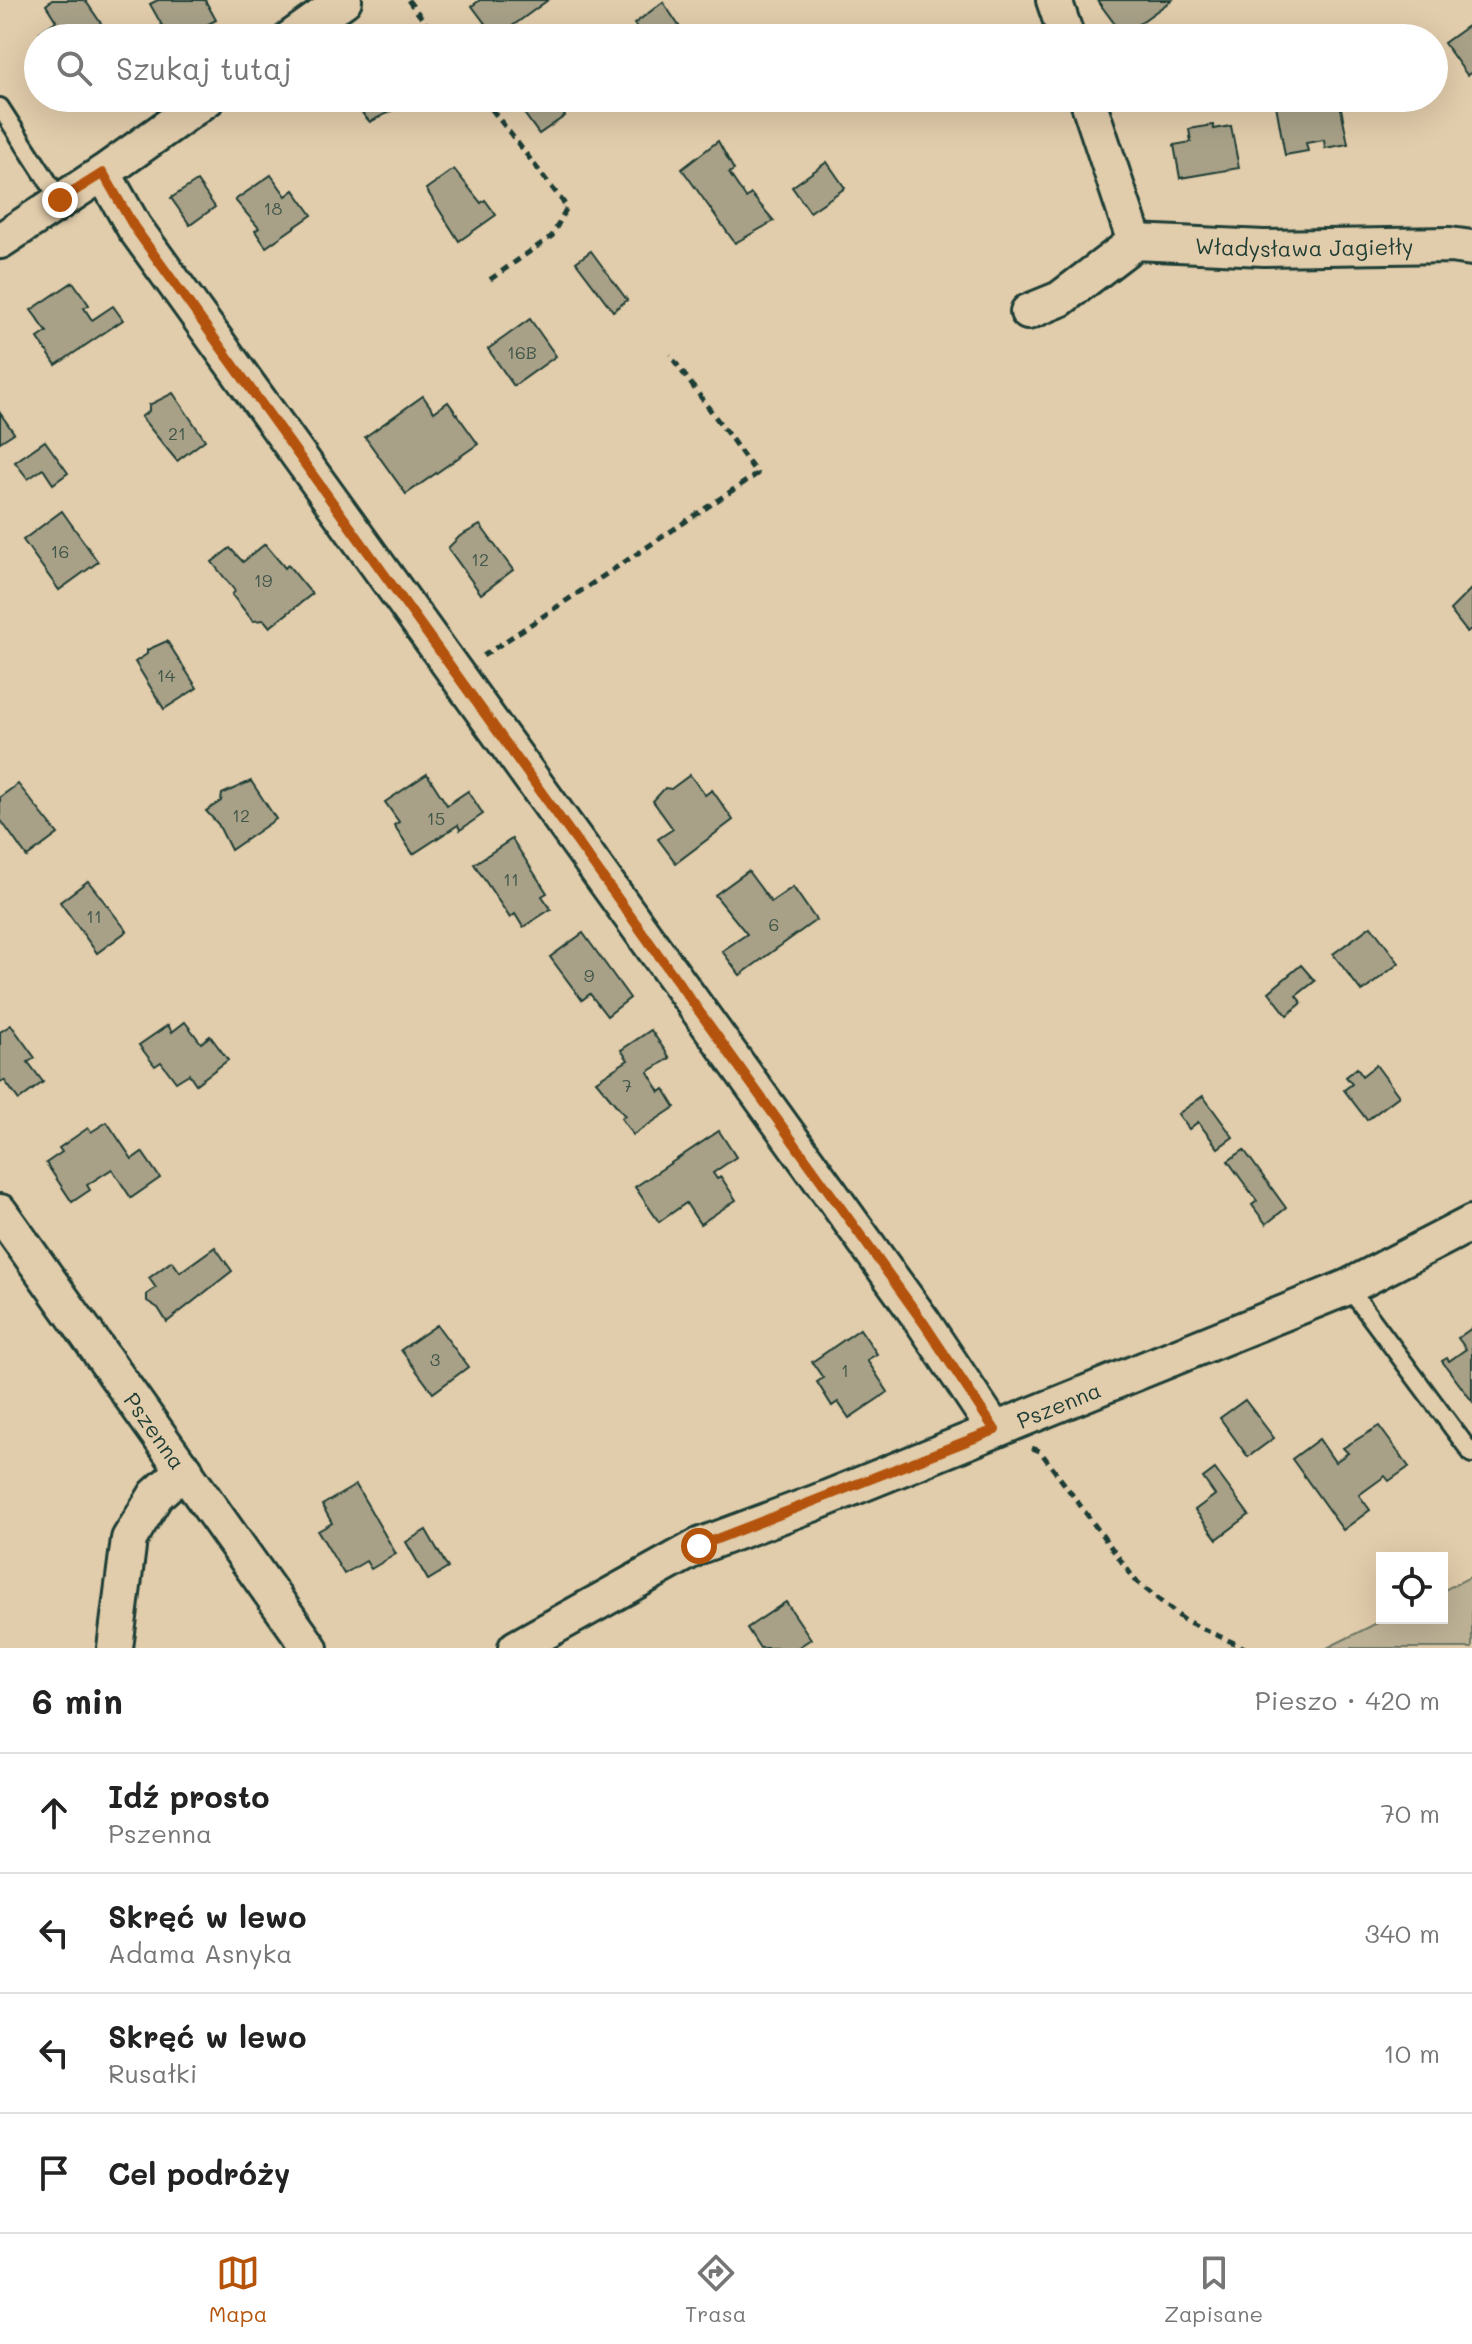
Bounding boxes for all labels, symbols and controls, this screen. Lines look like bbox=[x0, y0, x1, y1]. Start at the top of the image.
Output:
search box bbox=[24, 24, 1448, 112]
icon: search bbox=[52, 46, 96, 90]
text: Szukaj tutaj bbox=[116, 48, 292, 88]
route end bbox=[42, 182, 78, 218]
house number: 18 bbox=[264, 196, 283, 220]
street label: Władysława Jagiełły bbox=[1194, 230, 1414, 263]
house number: 16B bbox=[507, 340, 537, 364]
house number: 21 bbox=[168, 421, 186, 445]
house number: 16 bbox=[51, 539, 69, 563]
house number: 12 bbox=[471, 547, 489, 571]
house number: 19 bbox=[254, 568, 273, 592]
house number: 14 bbox=[157, 663, 176, 687]
house number: 12 bbox=[232, 803, 250, 827]
house number: 15 bbox=[427, 806, 445, 830]
house number: 11 bbox=[503, 867, 519, 891]
house number: 11 bbox=[86, 904, 102, 928]
house number: 6 bbox=[769, 912, 779, 936]
house number: 9 bbox=[584, 963, 595, 987]
house number: 7 bbox=[622, 1073, 632, 1097]
house number: 3 bbox=[430, 1347, 440, 1371]
house number: 1 bbox=[841, 1358, 849, 1382]
street label: Pszenna bbox=[1012, 1374, 1105, 1434]
street label: Pszenna bbox=[118, 1386, 193, 1475]
route start bbox=[681, 1528, 717, 1564]
map controls bbox=[1376, 1552, 1448, 1624]
button: locate bbox=[1376, 1552, 1448, 1624]
text: 6 min bbox=[32, 1678, 123, 1723]
text: Pieszo · 420 m bbox=[1255, 1683, 1440, 1717]
text: Idź prosto bbox=[108, 1776, 269, 1816]
icon: ahead bbox=[32, 1791, 76, 1835]
text: 70 m bbox=[1380, 1796, 1440, 1830]
text: Pszenna bbox=[108, 1816, 212, 1850]
text: Skręć w lewo bbox=[108, 1896, 306, 1936]
icon: left bbox=[32, 1911, 76, 1955]
text: 340 m bbox=[1364, 1916, 1440, 1950]
text: Adama Asnyka bbox=[108, 1936, 293, 1970]
text: Skręć w lewo bbox=[108, 2016, 306, 2056]
icon: left bbox=[32, 2031, 76, 2075]
text: 10 m bbox=[1383, 2036, 1440, 2070]
text: Rusałki bbox=[108, 2056, 198, 2090]
icon: arrive bbox=[32, 2151, 76, 2195]
text: Cel podróży bbox=[108, 2153, 290, 2193]
tab: Mapa bbox=[209, 2251, 267, 2328]
tab: Trasa bbox=[685, 2251, 746, 2328]
tab: Zapisane bbox=[1164, 2251, 1263, 2328]

